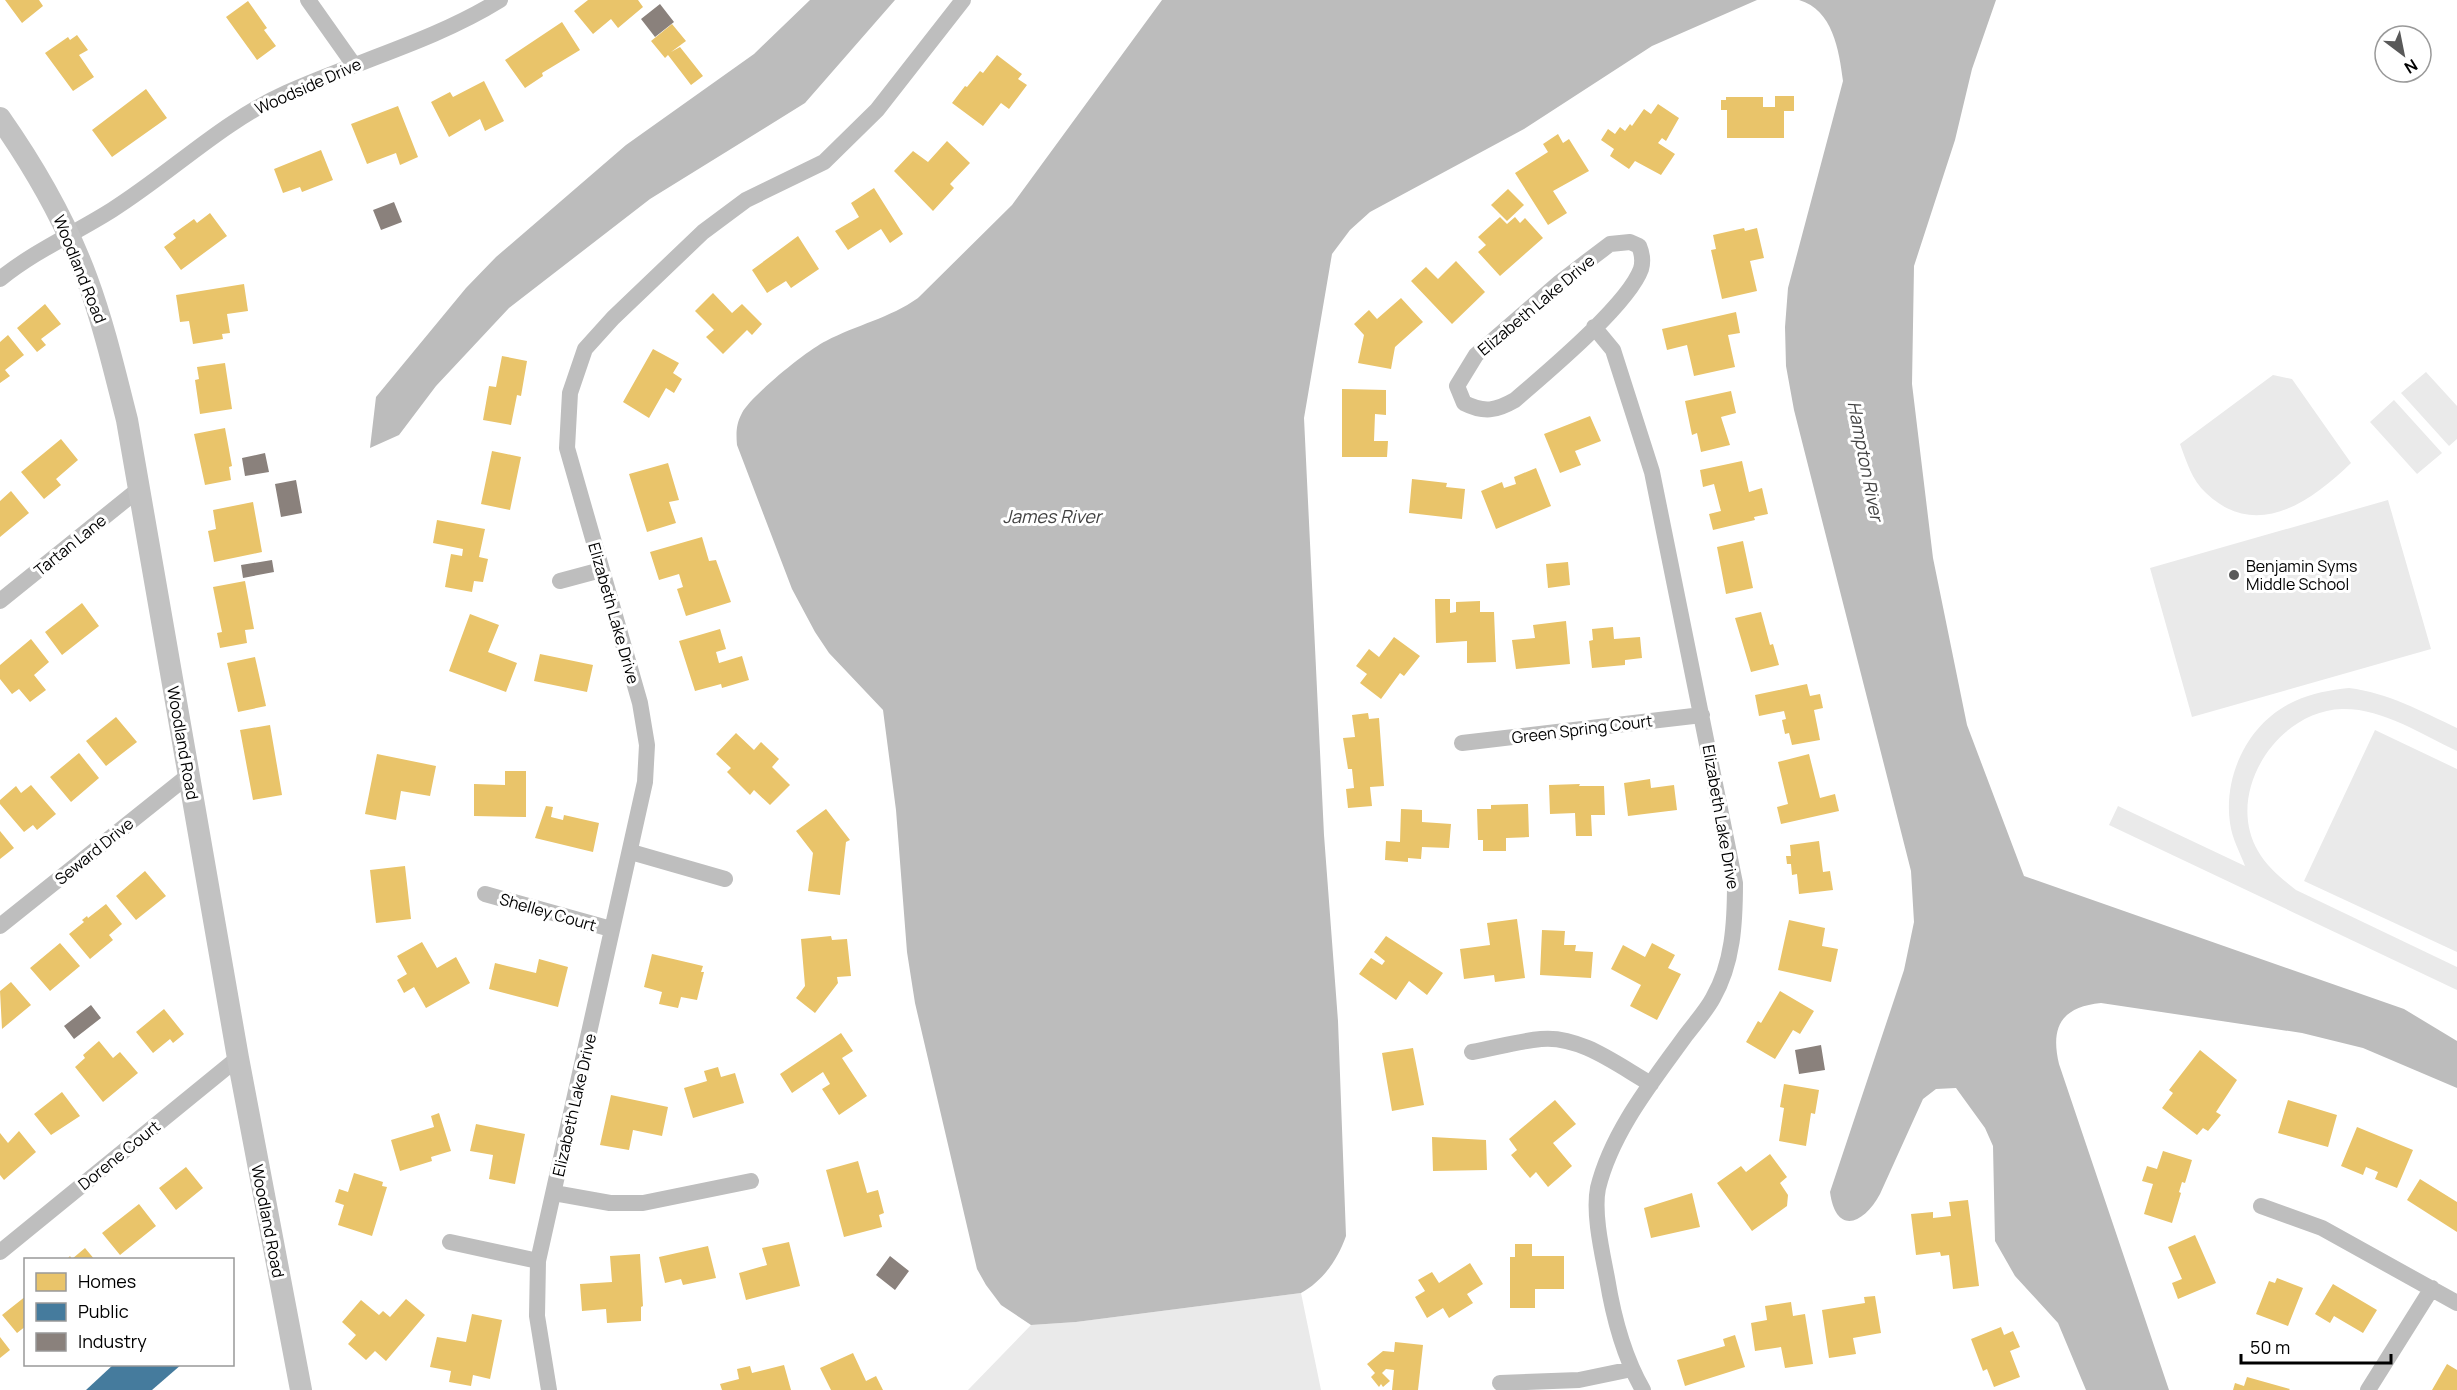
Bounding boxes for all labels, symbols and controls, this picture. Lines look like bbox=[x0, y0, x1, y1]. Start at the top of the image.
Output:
north arrow bbox=[2373, 24, 2433, 84]
street label: Woodside Drive bbox=[251, 53, 365, 119]
text: N bbox=[2400, 54, 2422, 79]
street label: Woodland Road bbox=[48, 212, 112, 326]
street label: Elizabeth Lake Drive bbox=[1473, 250, 1599, 360]
water label: Hampton River bbox=[1843, 399, 1890, 525]
water label: James River bbox=[1003, 504, 1104, 528]
street label: Tartan Lane bbox=[29, 509, 111, 581]
street label: Elizabeth Lake Drive bbox=[583, 540, 645, 686]
place label: Benjamin Syms Middle School bbox=[2246, 555, 2357, 595]
marker: Benjamin Syms Middle School bbox=[2227, 568, 2241, 582]
street label: Woodland Road bbox=[162, 684, 204, 802]
street label: Green Spring Court bbox=[1510, 709, 1654, 749]
street label: Elizabeth Lake Drive bbox=[1697, 743, 1745, 891]
street label: Seward Drive bbox=[50, 812, 138, 890]
street label: Shelley Court bbox=[497, 888, 599, 936]
street label: Elizabeth Lake Drive bbox=[547, 1031, 601, 1179]
street label: Dorene Court bbox=[73, 1115, 165, 1195]
street label: Woodland Road bbox=[246, 1162, 290, 1280]
legend bbox=[24, 1258, 234, 1366]
text: Homes bbox=[78, 1269, 136, 1293]
text: Public bbox=[78, 1299, 129, 1323]
scale bar bbox=[2241, 1327, 2391, 1365]
text: Industry bbox=[78, 1329, 147, 1353]
text: 50 m bbox=[2250, 1335, 2290, 1359]

